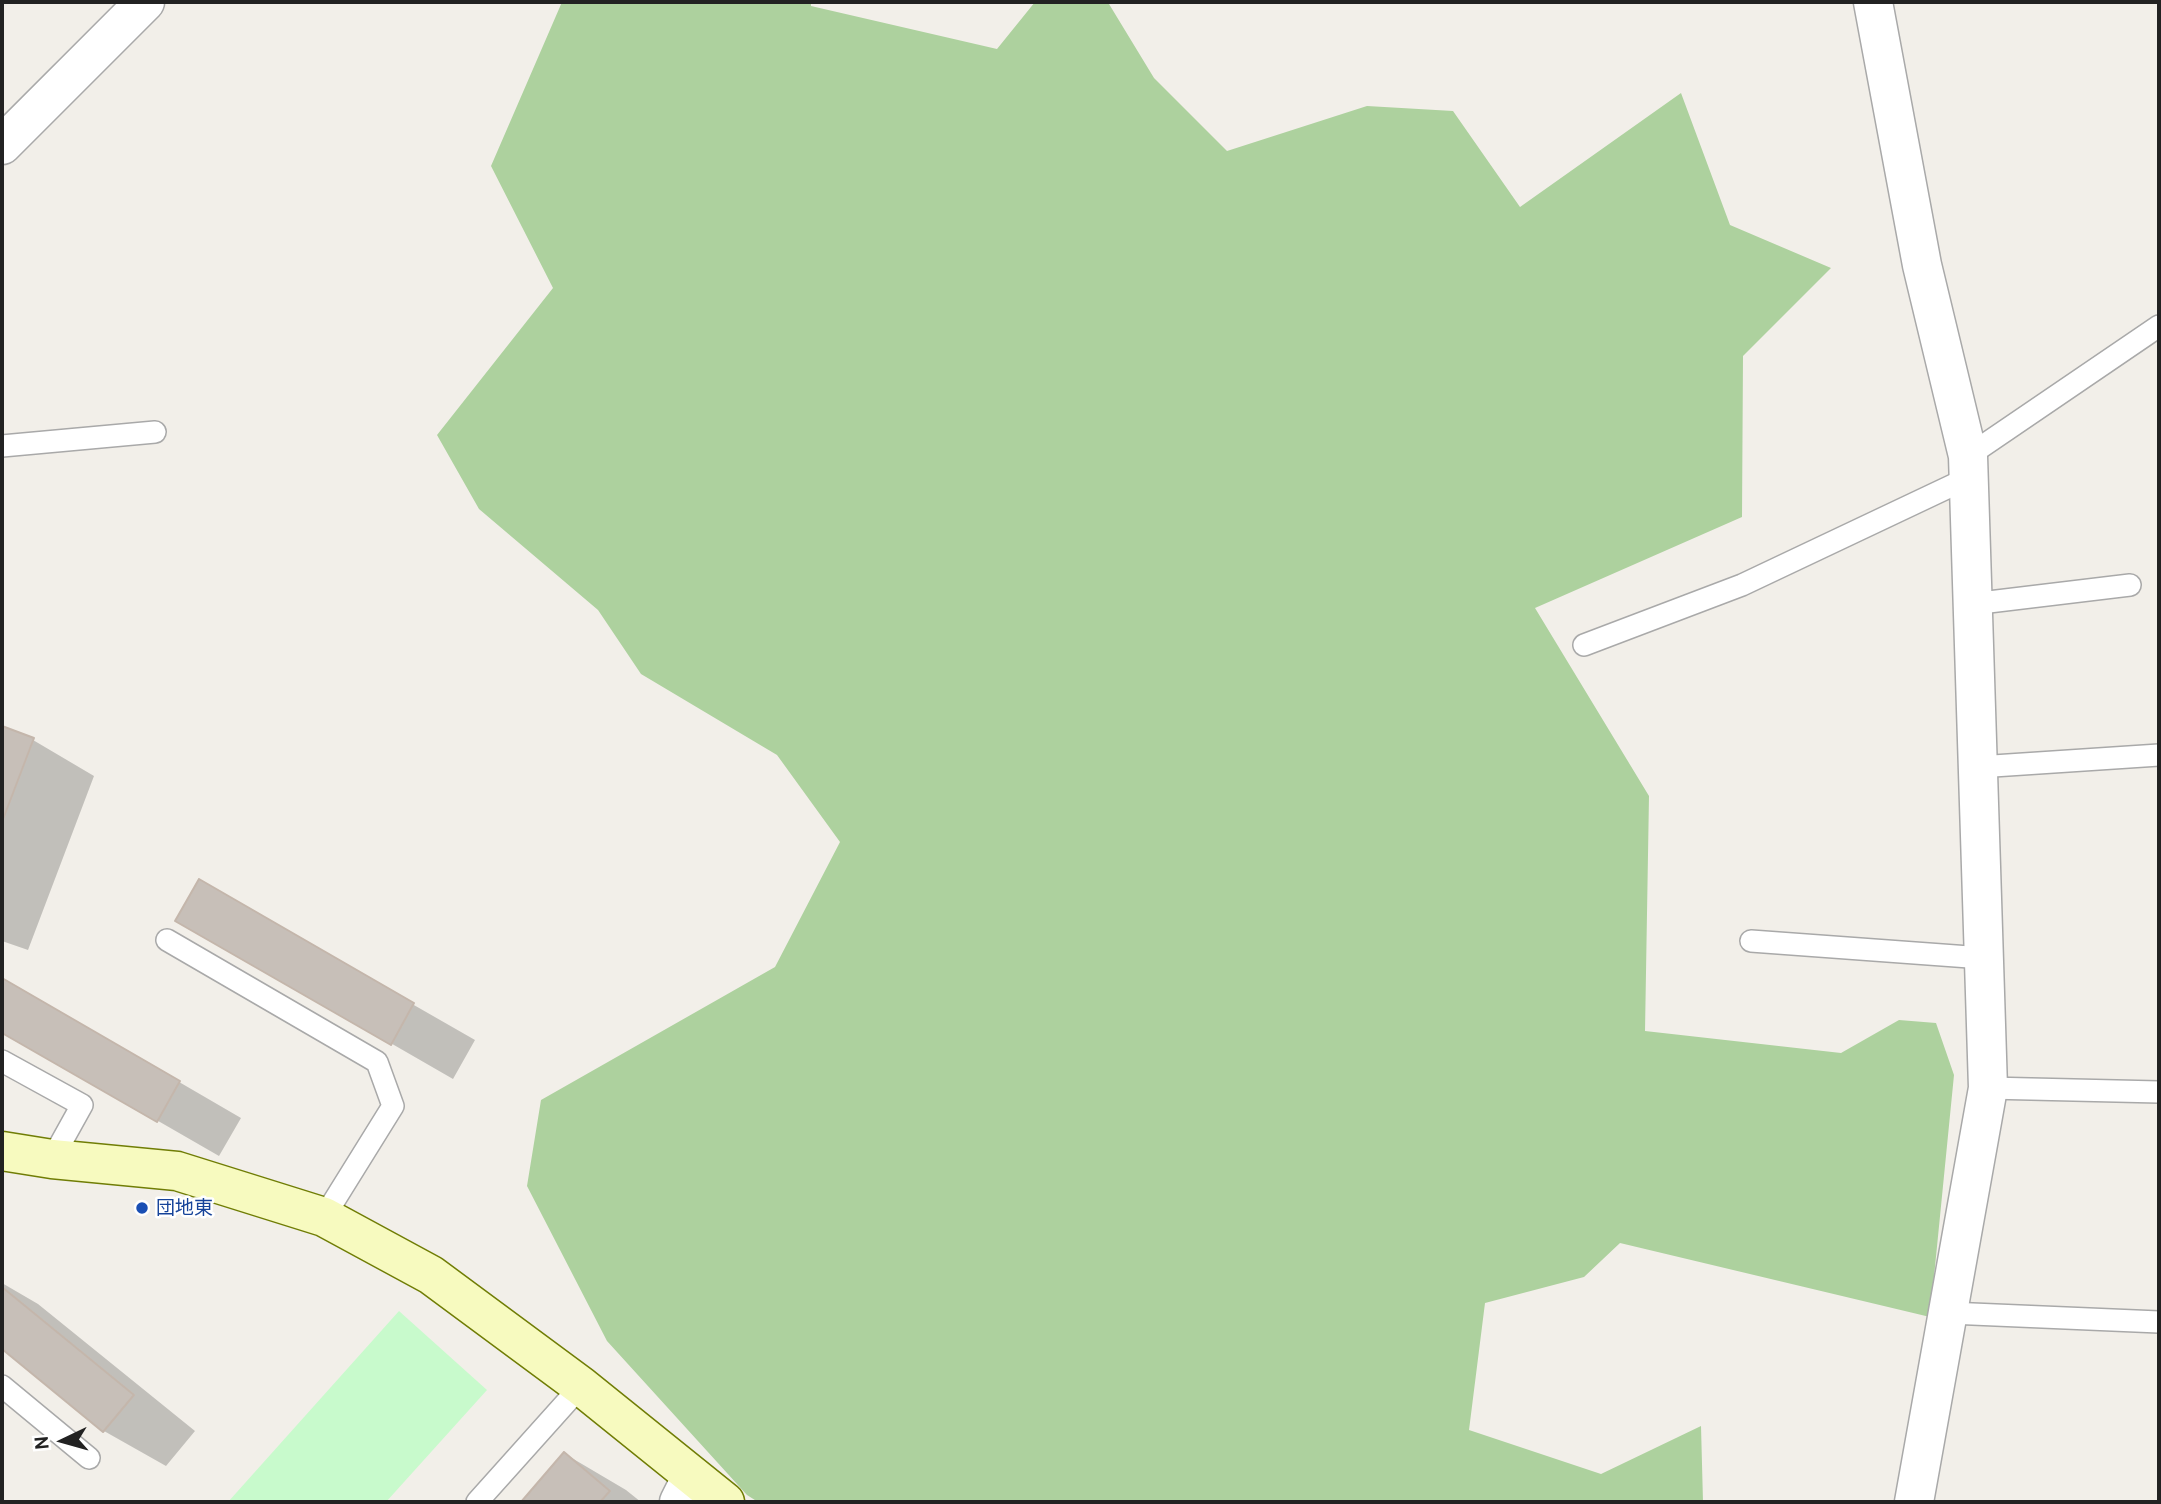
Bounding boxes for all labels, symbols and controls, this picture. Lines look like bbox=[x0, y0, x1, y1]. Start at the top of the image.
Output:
place label: 団地東 bbox=[156, 1197, 213, 1219]
marker: 団地東 bbox=[134, 1200, 150, 1216]
north arrow bbox=[28, 1406, 98, 1476]
text: N bbox=[30, 1435, 54, 1451]

